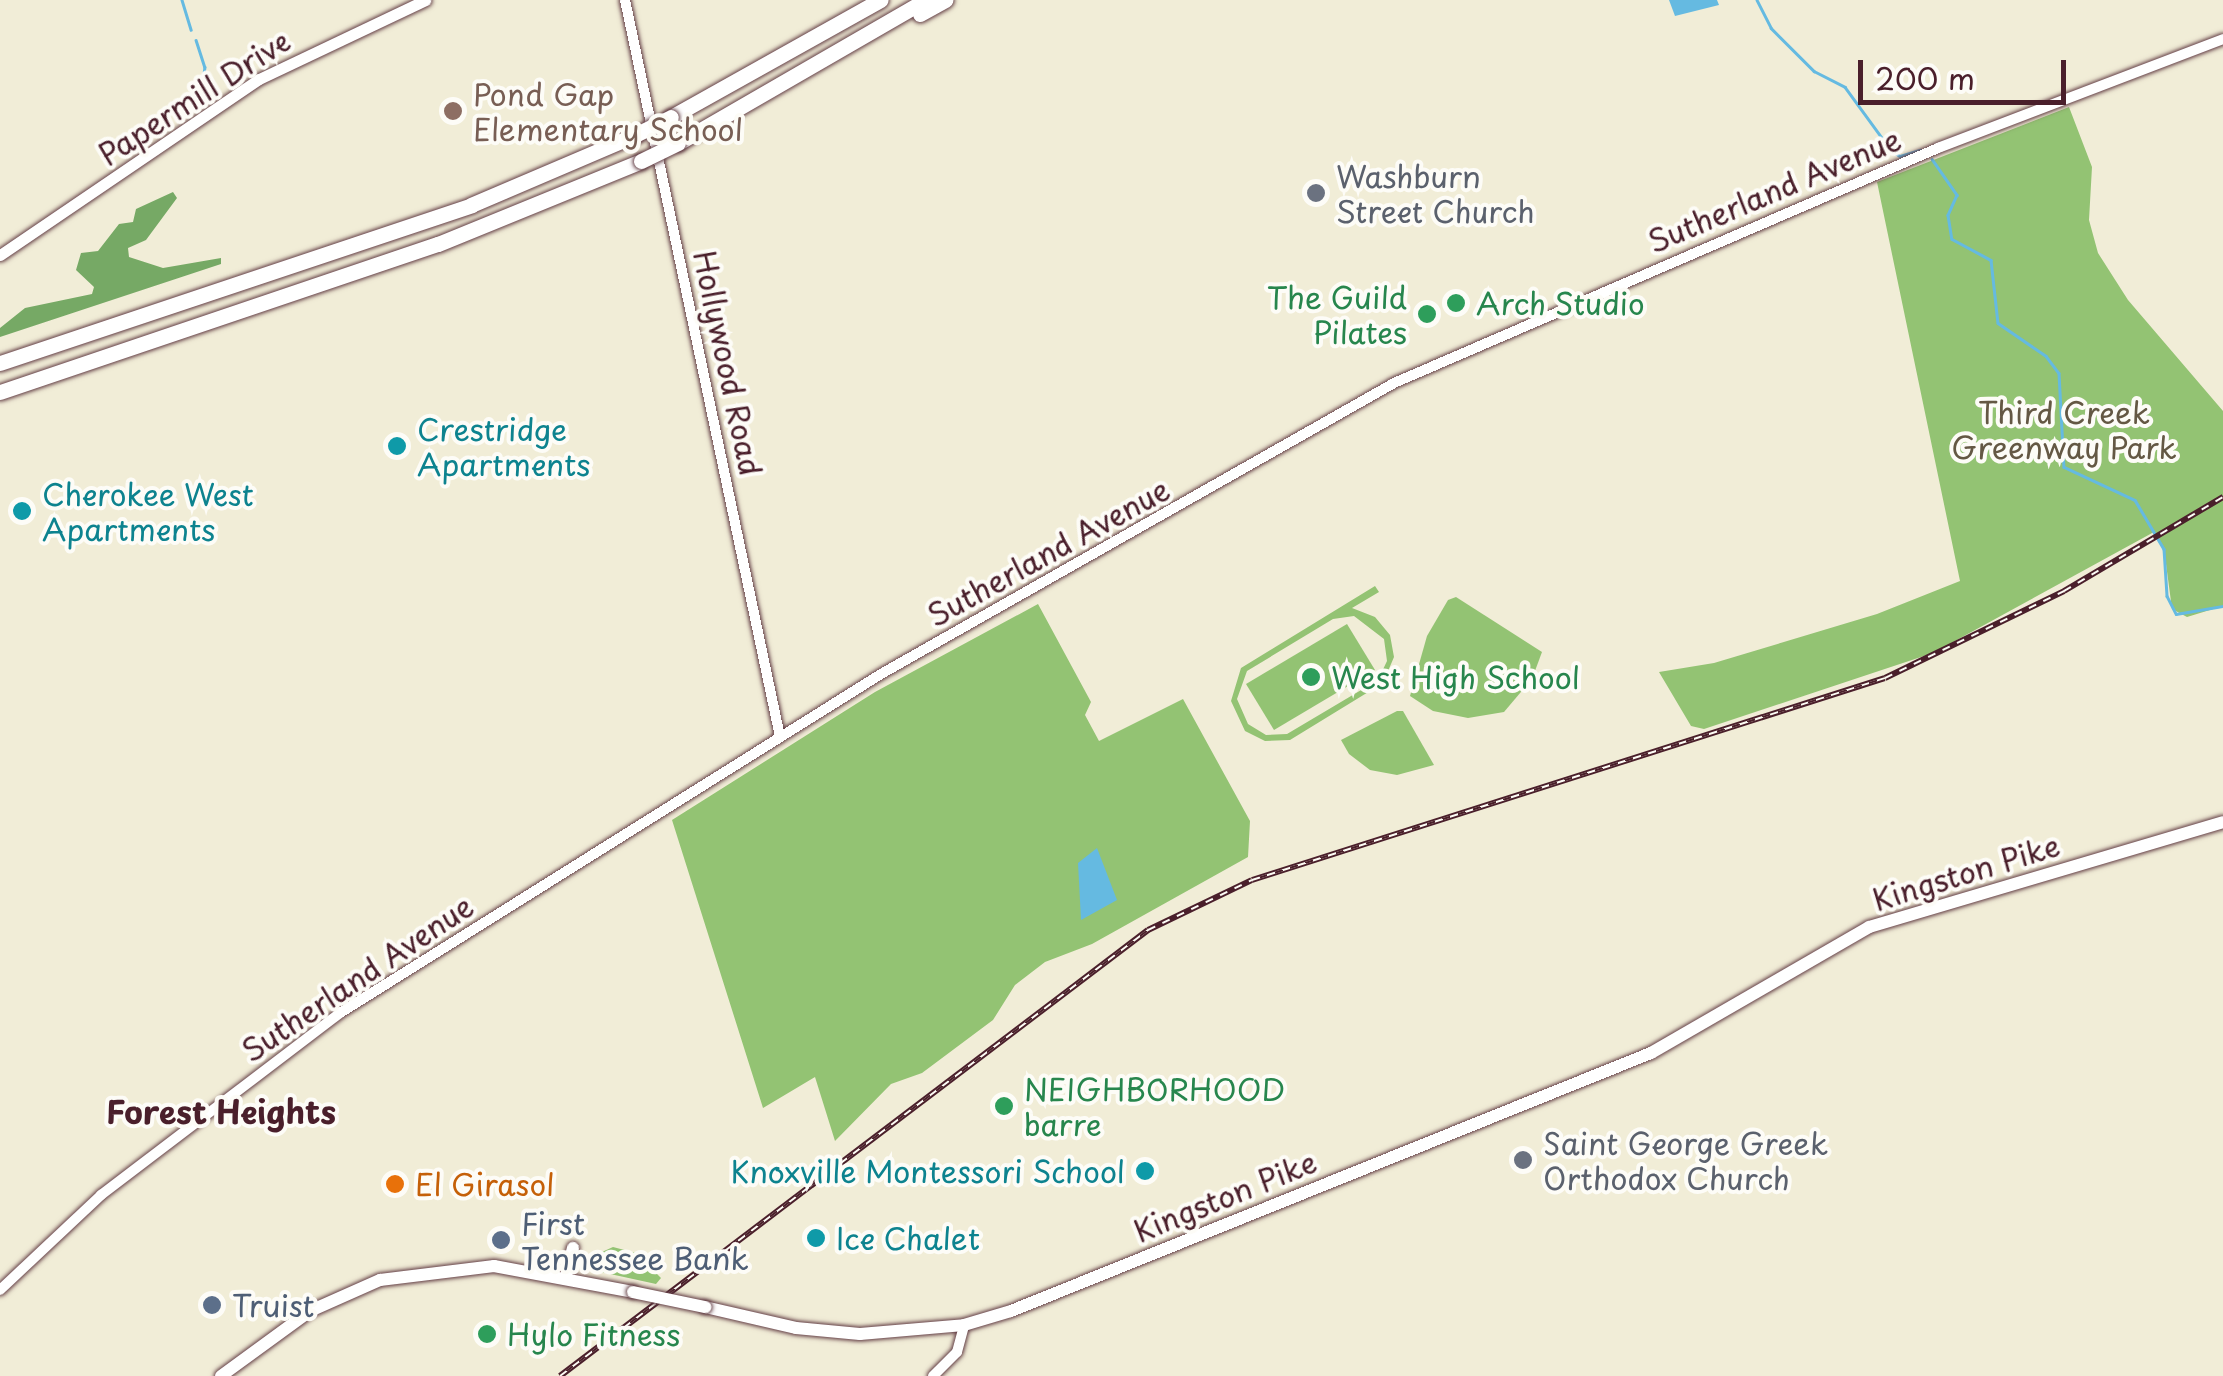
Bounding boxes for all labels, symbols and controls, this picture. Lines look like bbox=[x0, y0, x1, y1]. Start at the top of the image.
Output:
street label: Papermill Drive bbox=[91, 21, 297, 173]
scale bar bbox=[1863, 40, 2070, 102]
text: 200 m bbox=[1875, 55, 1975, 100]
place label: Pond Gap Elementary School bbox=[473, 76, 743, 146]
marker: Pond Gap Elementary School bbox=[442, 100, 464, 122]
street label: Sutherland Avenue bbox=[1642, 120, 1906, 260]
place label: Washburn Street Church bbox=[1336, 158, 1538, 228]
marker: Washburn Street Church bbox=[1305, 182, 1327, 204]
street label: Hollywood Road bbox=[686, 247, 770, 479]
place label: The Guild Pilates bbox=[1267, 279, 1407, 350]
place label: Arch Studio bbox=[1476, 285, 1647, 321]
marker: Arch Studio bbox=[1445, 292, 1467, 314]
marker: The Guild Pilates bbox=[1416, 303, 1438, 325]
park label: Third Creek Greenway Park bbox=[1951, 394, 2177, 464]
place label: Crestridge Apartments bbox=[417, 411, 590, 482]
marker: Crestridge Apartments bbox=[386, 435, 408, 457]
street label: Sutherland Avenue bbox=[920, 470, 1176, 634]
place label: Cherokee West Apartments bbox=[42, 476, 257, 546]
marker: Cherokee West Apartments bbox=[11, 500, 33, 522]
place label: West High School bbox=[1331, 659, 1582, 695]
marker: West High School bbox=[1300, 666, 1322, 688]
street label: Kingston Pike bbox=[1868, 827, 2064, 917]
street label: Sutherland Avenue bbox=[234, 887, 480, 1069]
place label: NEIGHBORHOOD barre bbox=[1024, 1071, 1285, 1142]
district label: Forest Heights bbox=[106, 1092, 336, 1130]
marker: NEIGHBORHOOD barre bbox=[993, 1095, 1015, 1117]
place label: Saint George Greek Orthodox Church bbox=[1543, 1125, 1833, 1196]
street label: Kingston Pike bbox=[1129, 1143, 1321, 1249]
marker: Saint George Greek Orthodox Church bbox=[1512, 1149, 1534, 1171]
place label: Knoxville Montessori School bbox=[729, 1153, 1125, 1189]
marker: Knoxville Montessori School bbox=[1134, 1160, 1156, 1182]
place label: El Girasol bbox=[415, 1166, 555, 1202]
marker: El Girasol bbox=[384, 1173, 406, 1195]
place label: First Tennessee Bank bbox=[521, 1205, 749, 1276]
place label: Ice Chalet bbox=[836, 1220, 983, 1256]
marker: Ice Chalet bbox=[805, 1227, 827, 1249]
marker: First Tennessee Bank bbox=[490, 1229, 512, 1251]
place label: Truist bbox=[232, 1287, 315, 1323]
marker: Truist bbox=[201, 1294, 223, 1316]
place label: Hylo Fitness bbox=[507, 1316, 681, 1352]
marker: Hylo Fitness bbox=[476, 1323, 498, 1345]

